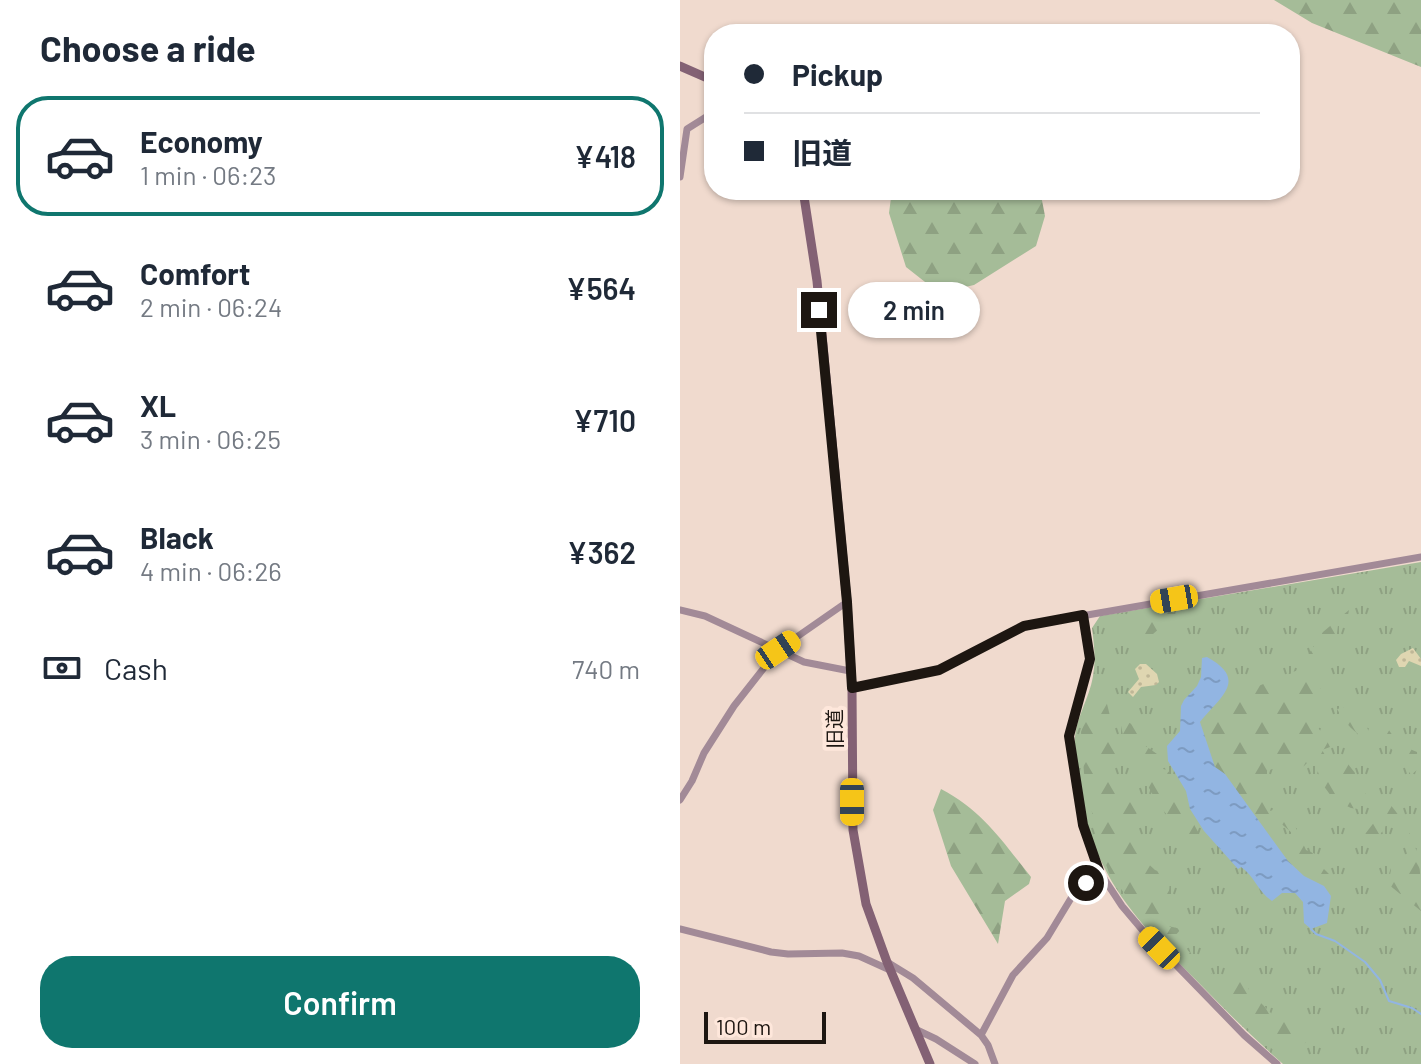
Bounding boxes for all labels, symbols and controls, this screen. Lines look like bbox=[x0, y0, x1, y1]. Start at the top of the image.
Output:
text: Choose a ride bbox=[40, 26, 256, 69]
text: Pickup bbox=[792, 56, 883, 92]
icon: car bbox=[44, 120, 116, 192]
text: Economy bbox=[140, 123, 263, 159]
text: 旧道 bbox=[792, 134, 852, 170]
text: ¥418 bbox=[574, 138, 636, 174]
text: 1 min · 06:23 bbox=[140, 159, 276, 190]
icon: car bbox=[44, 252, 116, 324]
text: Comfort bbox=[140, 255, 250, 291]
text: ¥564 bbox=[566, 270, 636, 306]
callout: 2 min bbox=[847, 282, 979, 338]
text: 2 min · 06:24 bbox=[140, 291, 282, 322]
route end bbox=[801, 292, 837, 328]
text: 2 min bbox=[883, 294, 945, 325]
icon: car bbox=[44, 384, 116, 456]
text: XL bbox=[140, 387, 176, 423]
text: ¥710 bbox=[573, 402, 636, 438]
text: 3 min · 06:25 bbox=[140, 423, 281, 454]
icon: car bbox=[44, 516, 116, 588]
text: Black bbox=[140, 519, 214, 555]
text: ¥362 bbox=[567, 534, 636, 570]
text: 4 min · 06:26 bbox=[140, 555, 282, 586]
car bbox=[1148, 583, 1200, 615]
car bbox=[751, 627, 805, 673]
icon: cash bbox=[40, 646, 84, 690]
text: Cash bbox=[104, 650, 168, 686]
text: 740 m bbox=[572, 653, 640, 684]
street label: 旧道 bbox=[822, 709, 846, 749]
car bbox=[840, 778, 864, 826]
route start bbox=[1068, 865, 1104, 901]
car bbox=[1134, 922, 1184, 974]
button: Confirm bbox=[40, 956, 640, 1048]
scale bar bbox=[704, 1008, 826, 1044]
text: 100 m bbox=[716, 1013, 771, 1039]

